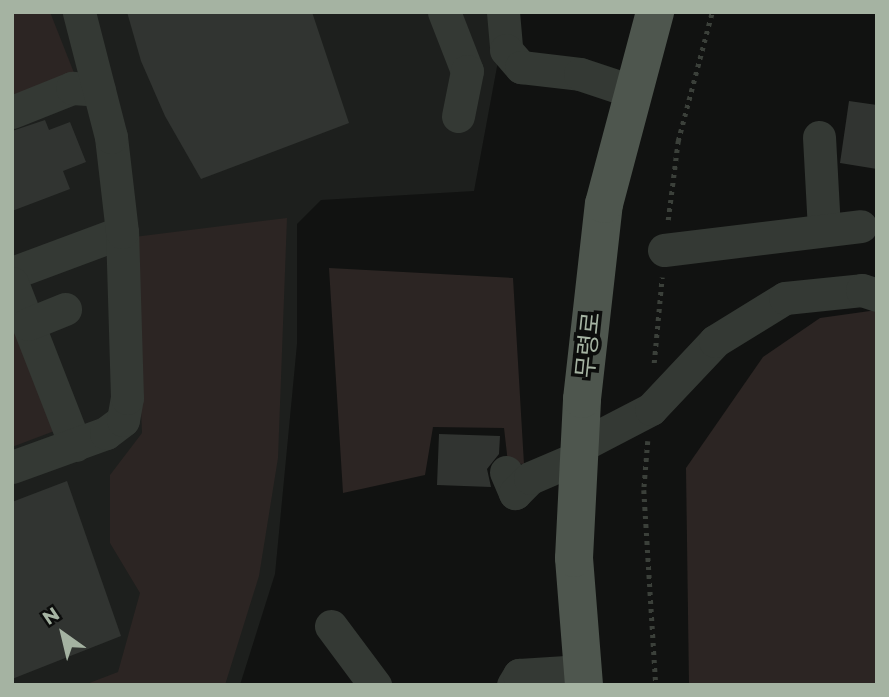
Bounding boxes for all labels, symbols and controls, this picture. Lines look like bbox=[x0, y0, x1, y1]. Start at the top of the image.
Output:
street label: 무령로 bbox=[570, 311, 606, 379]
north arrow bbox=[28, 599, 98, 669]
text: N bbox=[38, 602, 64, 630]

